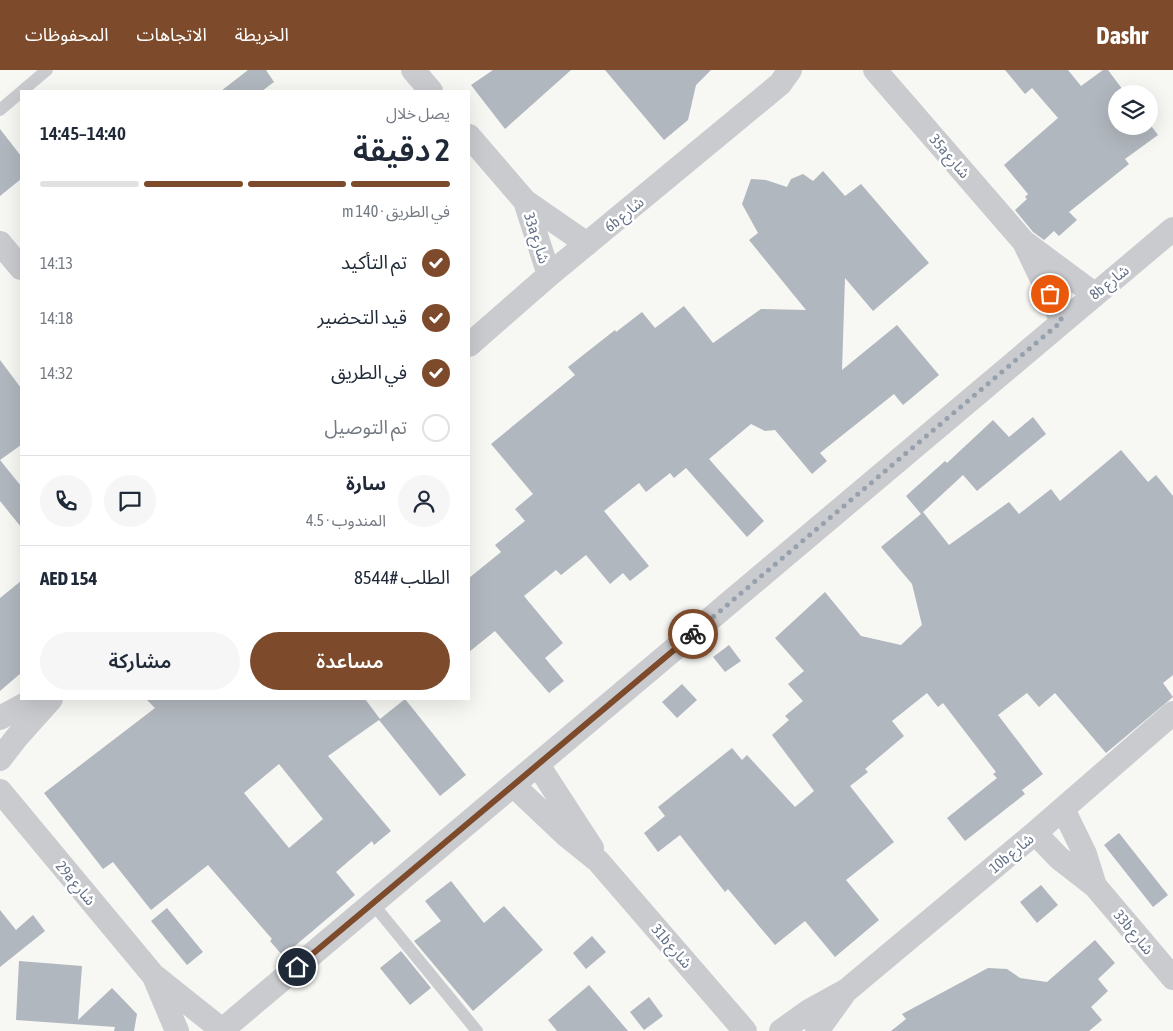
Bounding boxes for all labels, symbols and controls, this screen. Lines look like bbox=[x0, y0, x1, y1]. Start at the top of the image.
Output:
text: Dashr bbox=[1096, 22, 1148, 49]
text: المحفوظات bbox=[25, 24, 109, 45]
text: الاتجاهات bbox=[137, 24, 207, 45]
text: الخريطة bbox=[235, 24, 289, 45]
map controls bbox=[1108, 85, 1158, 135]
button: layers bbox=[1108, 85, 1158, 135]
text: يصل خلال bbox=[386, 104, 450, 122]
text: 14:40–14:45 bbox=[40, 122, 126, 144]
text: 2 دقيقة bbox=[353, 131, 450, 168]
street label: 35a شارع bbox=[923, 131, 974, 184]
street label: 6b شارع bbox=[601, 193, 650, 238]
text: في الطريق · 140 m bbox=[342, 202, 450, 220]
street label: 33a شارع bbox=[517, 210, 553, 267]
icon: check bbox=[422, 249, 450, 277]
text: تم التأكيد bbox=[341, 251, 407, 273]
text: 14:13 bbox=[40, 254, 73, 272]
street label: 8b شارع bbox=[1086, 261, 1135, 306]
pin bbox=[1029, 273, 1071, 315]
icon: bag bbox=[1036, 280, 1064, 308]
icon: check bbox=[422, 304, 450, 332]
text: قيد التحضير bbox=[317, 306, 407, 328]
text: 14:18 bbox=[40, 309, 73, 327]
icon: check bbox=[422, 359, 450, 387]
text: في الطريق bbox=[331, 361, 407, 383]
text: 14:32 bbox=[40, 364, 73, 382]
text: تم التوصيل bbox=[324, 416, 407, 438]
text: سارة bbox=[346, 472, 386, 494]
button: phone bbox=[40, 475, 92, 527]
button: chat bbox=[104, 475, 156, 527]
button: person bbox=[398, 475, 450, 527]
text: المندوب · 4.5 bbox=[306, 511, 386, 529]
text: الطلب #8544 bbox=[354, 566, 450, 588]
text: AED 154 bbox=[40, 567, 97, 589]
courier bbox=[668, 609, 718, 659]
icon: bike bbox=[679, 620, 707, 648]
button: مشاركة bbox=[40, 632, 240, 690]
button: مساعدة bbox=[250, 632, 450, 690]
street label: 10b شارع bbox=[985, 829, 1039, 879]
street label: 29a شارع bbox=[50, 857, 99, 911]
street label: 33b شارع bbox=[1108, 906, 1158, 960]
street label: 31b شارع bbox=[645, 921, 696, 974]
pin bbox=[276, 946, 318, 988]
icon: home bbox=[283, 953, 311, 981]

